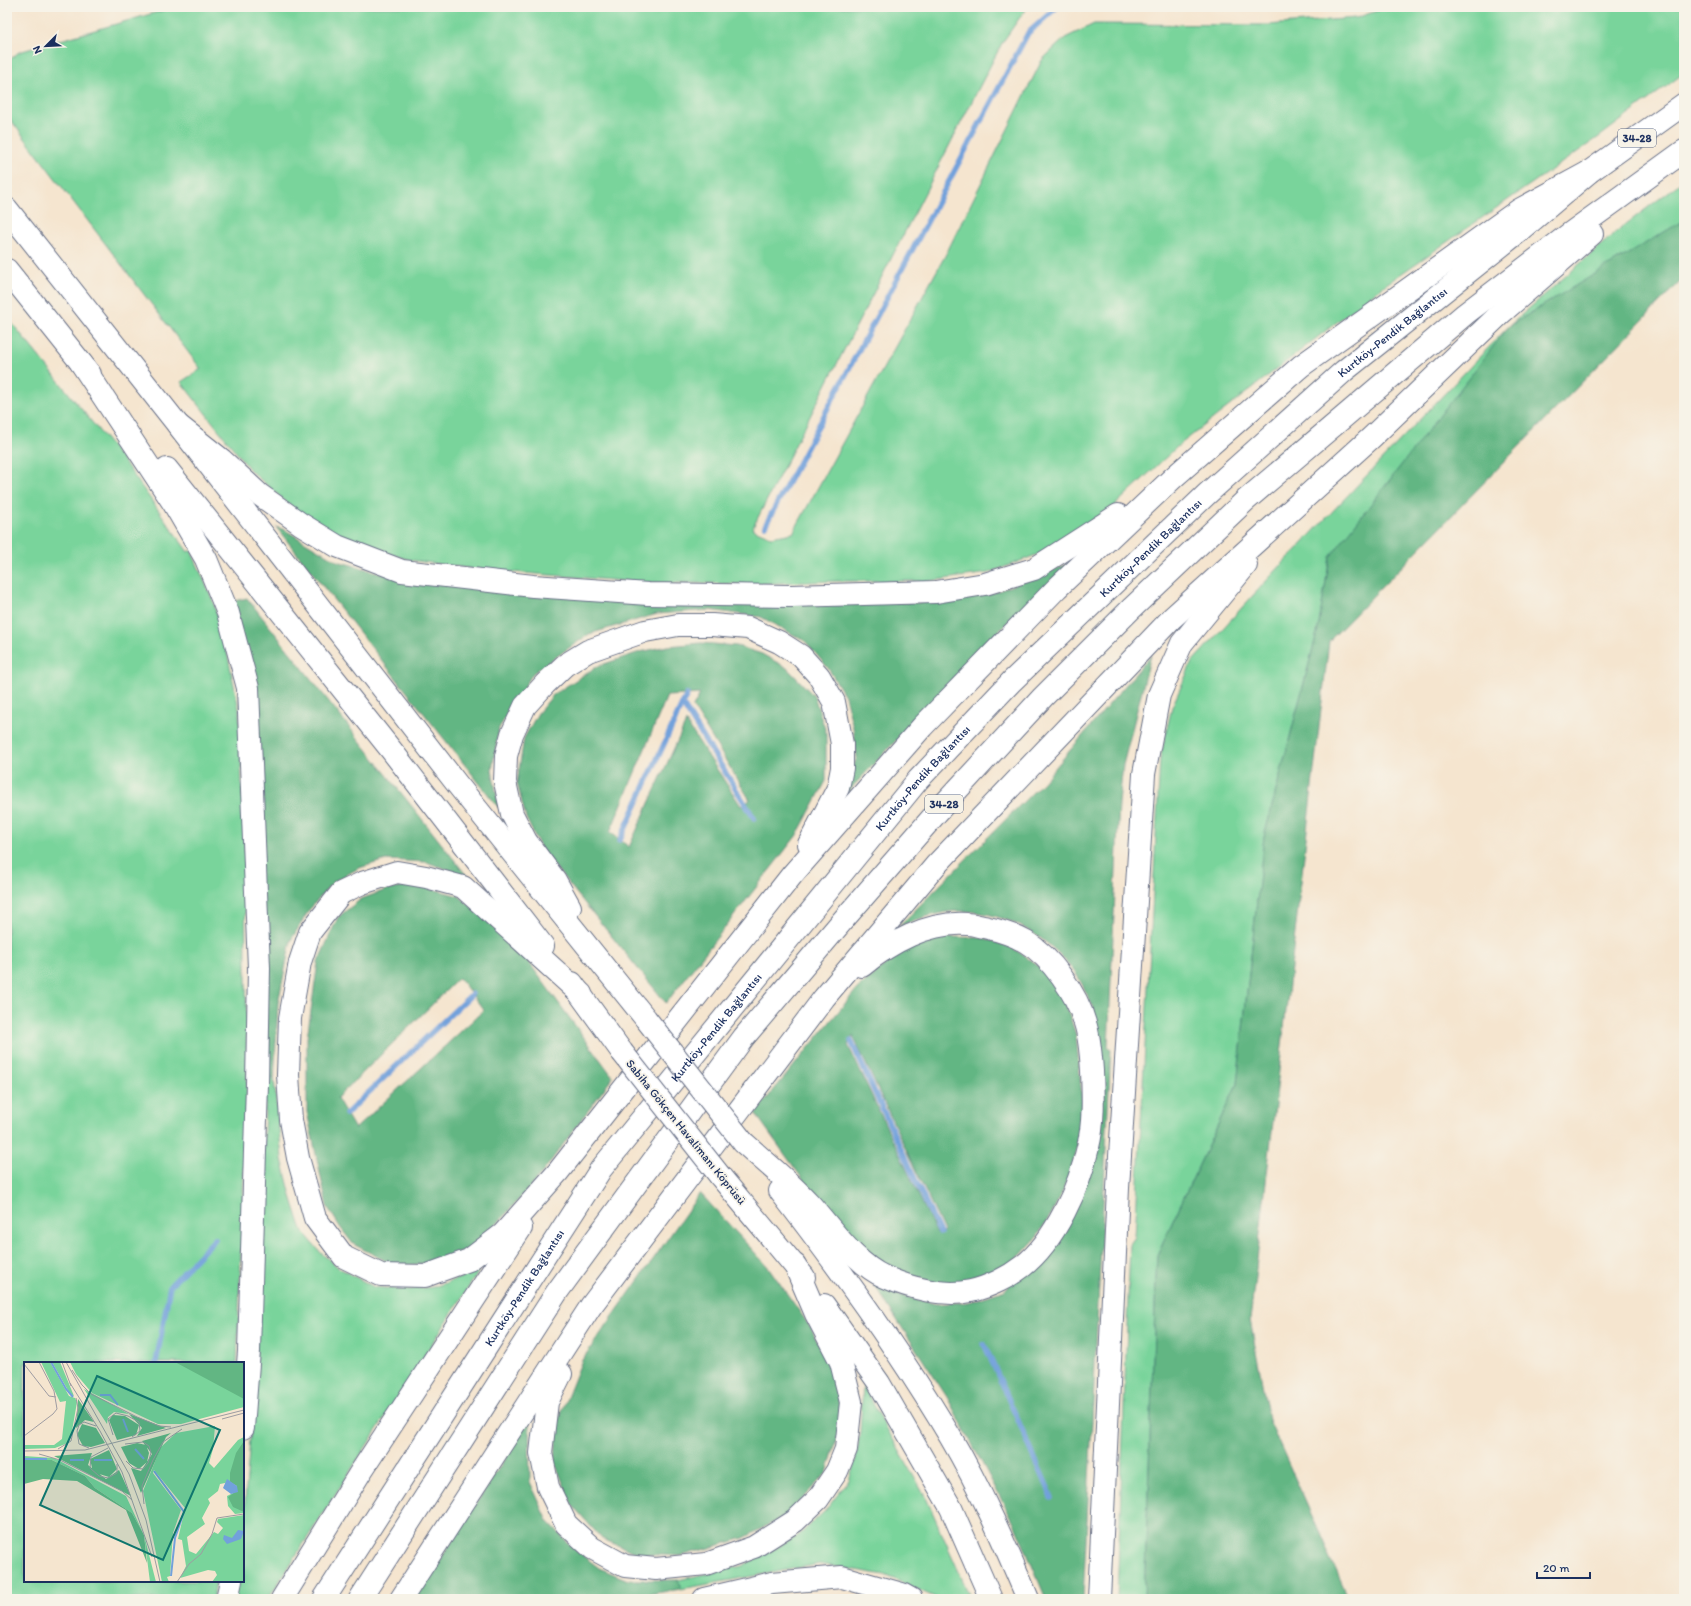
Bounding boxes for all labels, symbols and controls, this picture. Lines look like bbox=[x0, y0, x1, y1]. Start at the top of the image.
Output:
north arrow bbox=[26, 26, 66, 66]
text: N bbox=[30, 44, 45, 56]
road number: 34-28 bbox=[1618, 129, 1656, 147]
street label: Kurtköy-Pendik Bağlantısı bbox=[1335, 285, 1450, 380]
street label: Kurtköy-Pendik Bağlantısı bbox=[1097, 496, 1205, 600]
street label: Kurtköy-Pendik Bağlantısı bbox=[873, 722, 973, 834]
road number: 34-28 bbox=[925, 795, 963, 813]
street label: Kurtköy-Pendik Bağlantısı bbox=[668, 970, 765, 1085]
street label: Sabiha Gökçen Havalimanı Köprüsü bbox=[623, 1057, 749, 1208]
street label: Kurtköy-Pendik Bağlantısı bbox=[482, 1227, 567, 1349]
inset map bbox=[24, 1362, 244, 1582]
scale bar bbox=[1537, 1554, 1590, 1580]
text: 20 m bbox=[1543, 1561, 1570, 1575]

